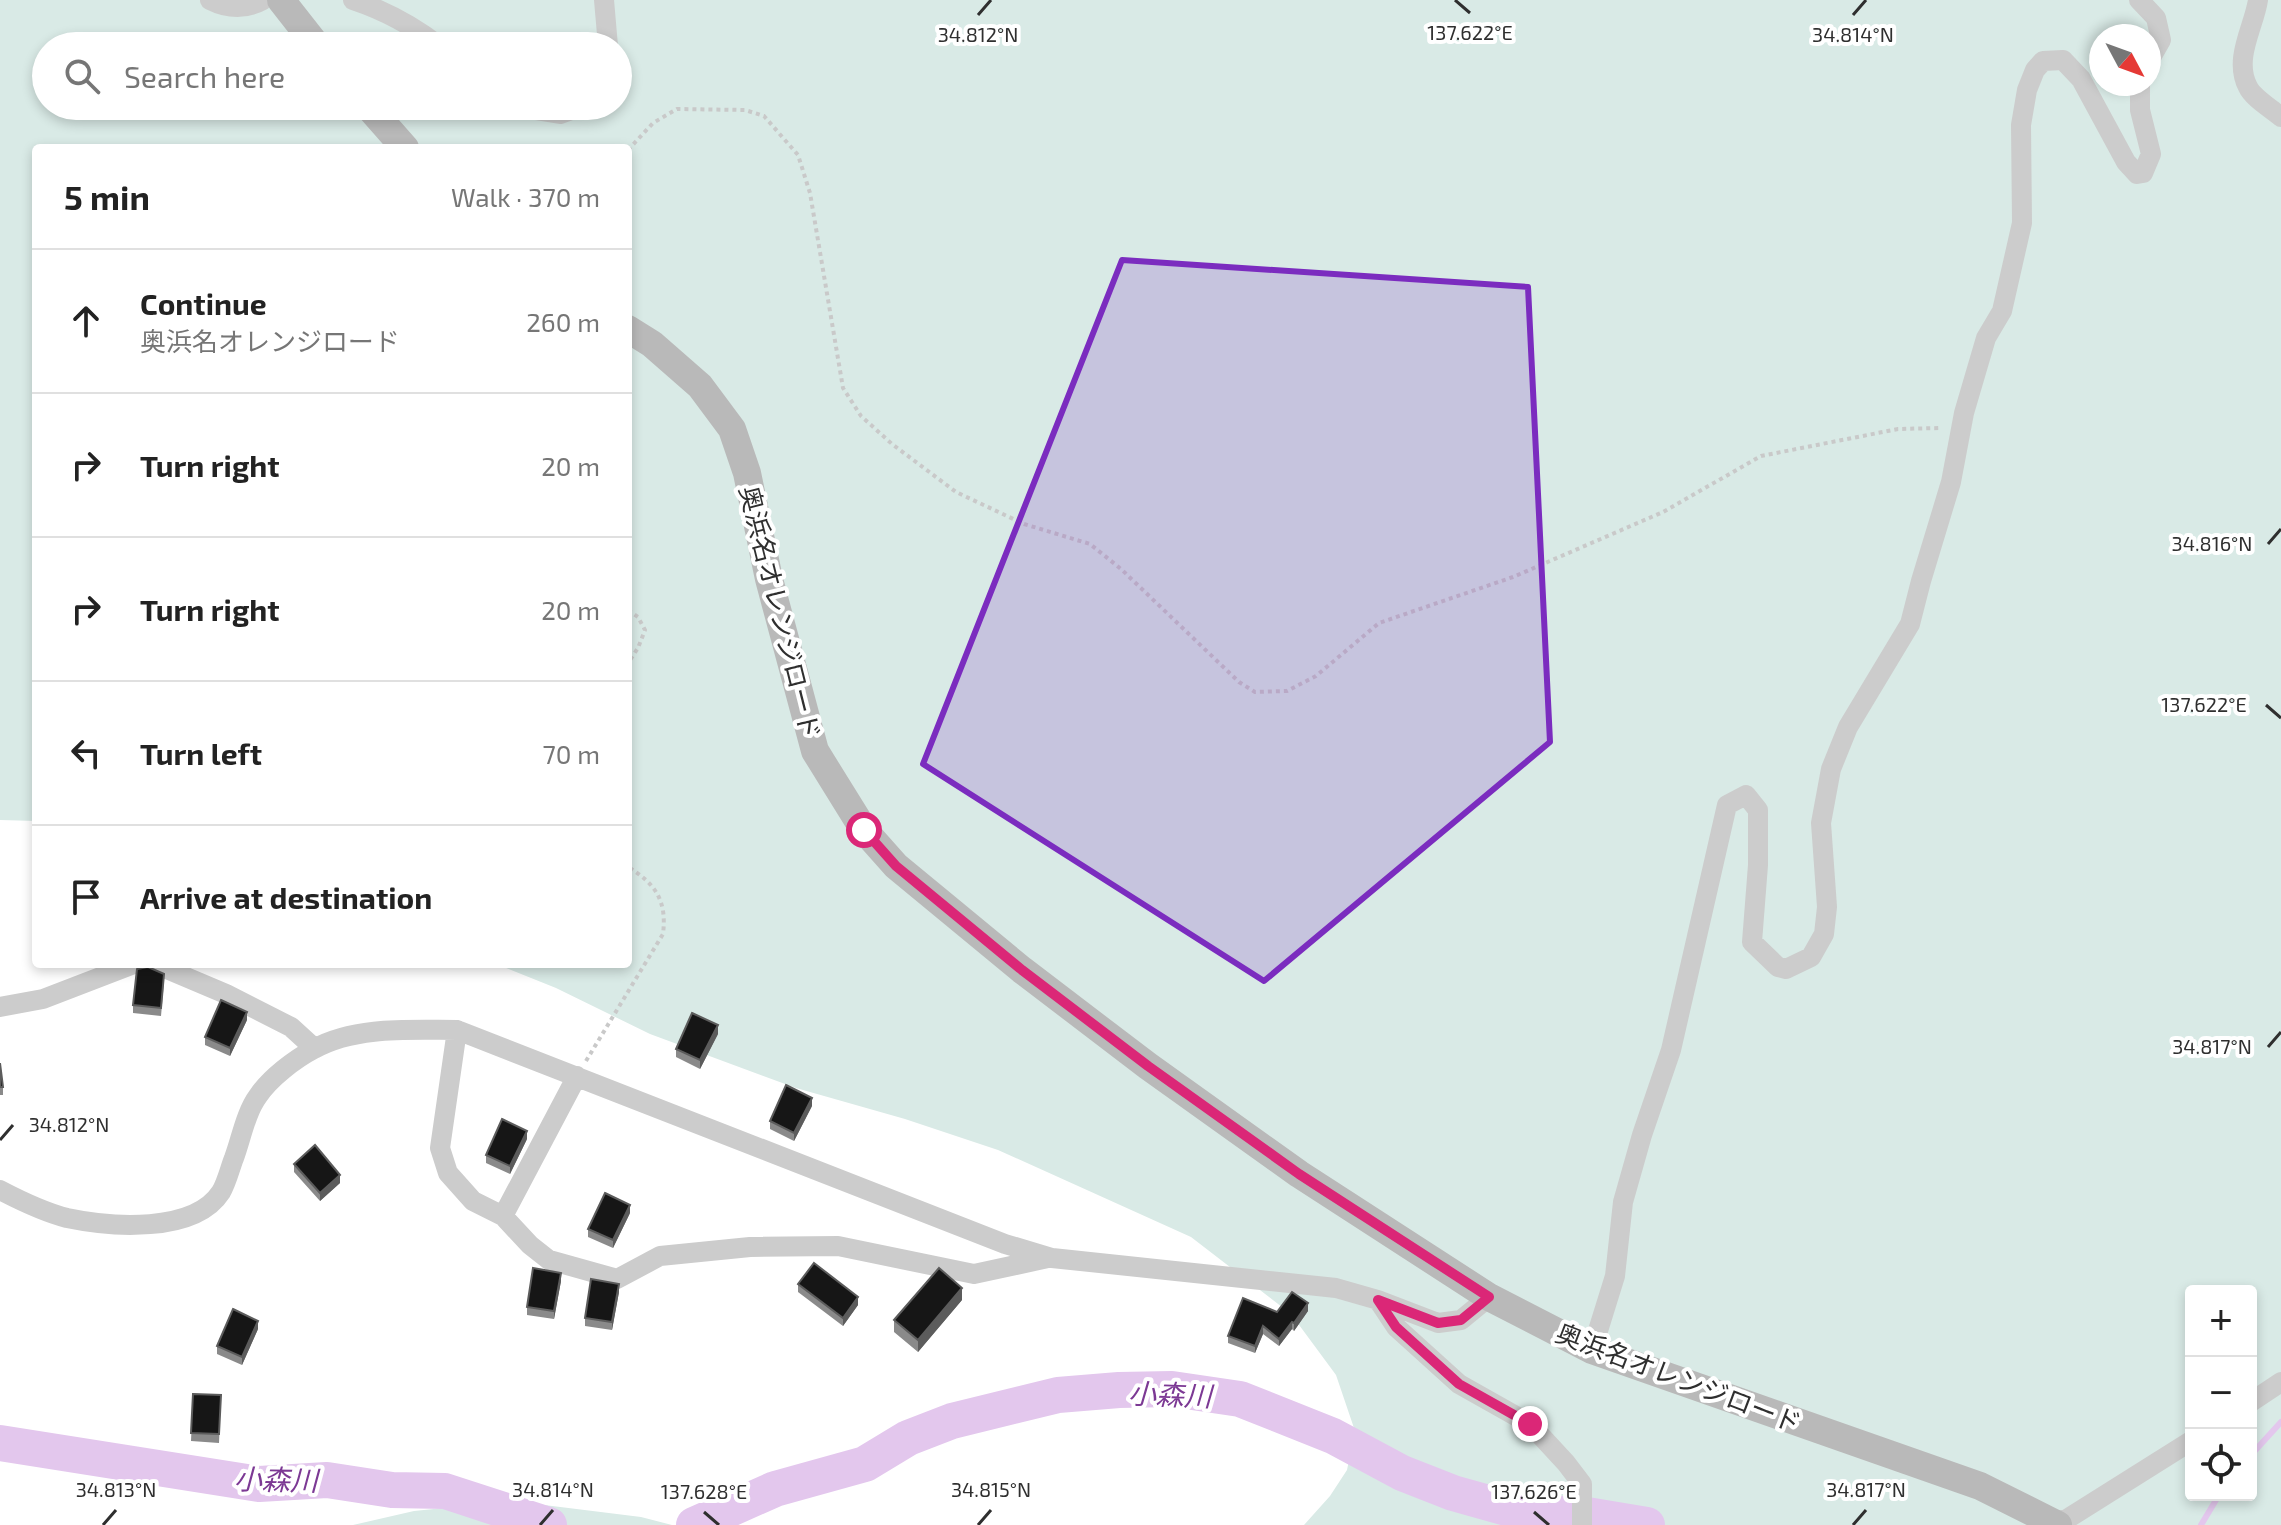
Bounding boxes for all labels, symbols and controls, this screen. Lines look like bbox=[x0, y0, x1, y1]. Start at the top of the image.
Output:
text: 137.622°E bbox=[1427, 20, 1513, 44]
text: 34.812°N bbox=[938, 22, 1018, 46]
text: 34.814°N bbox=[1812, 22, 1894, 46]
north arrow bbox=[2089, 24, 2161, 96]
search box bbox=[32, 32, 632, 120]
icon: search bbox=[60, 54, 104, 98]
text: Search here bbox=[124, 58, 285, 94]
text: 5 min bbox=[64, 176, 150, 217]
text: Walk · 370 m bbox=[451, 181, 600, 212]
text: Continue bbox=[140, 285, 267, 321]
icon: ahead bbox=[64, 299, 108, 343]
text: 260 m bbox=[526, 306, 600, 337]
text: 奥浜名オレンジロード bbox=[140, 325, 400, 356]
icon: right bbox=[64, 443, 108, 487]
text: Turn right bbox=[140, 447, 280, 483]
text: 20 m bbox=[541, 450, 600, 481]
street label: 奥浜名オレンジロード bbox=[735, 482, 827, 742]
text: 34.816°N bbox=[2172, 531, 2252, 555]
icon: right bbox=[64, 587, 108, 631]
text: Turn right bbox=[140, 591, 280, 627]
text: 20 m bbox=[541, 594, 600, 625]
text: 137.622°E bbox=[2161, 692, 2247, 716]
icon: left bbox=[64, 731, 108, 775]
text: Turn left bbox=[140, 735, 262, 771]
text: 70 m bbox=[542, 738, 600, 769]
route start bbox=[846, 812, 882, 848]
icon: arrive bbox=[64, 875, 108, 919]
text: Arrive at destination bbox=[140, 879, 432, 915]
text: 34.817°N bbox=[2172, 1034, 2252, 1058]
text: 34.812°N bbox=[29, 1112, 109, 1136]
map controls bbox=[2185, 1285, 2257, 1501]
button: + bbox=[2185, 1285, 2257, 1357]
street label: 奥浜名オレンジロード bbox=[1552, 1316, 1806, 1438]
button: − bbox=[2185, 1357, 2257, 1429]
water label: 小森川 bbox=[1127, 1376, 1216, 1413]
route end bbox=[1512, 1406, 1548, 1442]
button: locate bbox=[2185, 1429, 2257, 1501]
water label: 小森川 bbox=[234, 1461, 321, 1497]
text: 34.813°N bbox=[76, 1477, 156, 1501]
text: 34.814°N bbox=[512, 1477, 594, 1501]
text: 34.815°N bbox=[951, 1477, 1031, 1501]
text: 34.817°N bbox=[1826, 1477, 1906, 1501]
text: 137.628°E bbox=[661, 1479, 747, 1503]
text: 137.626°E bbox=[1491, 1479, 1577, 1503]

